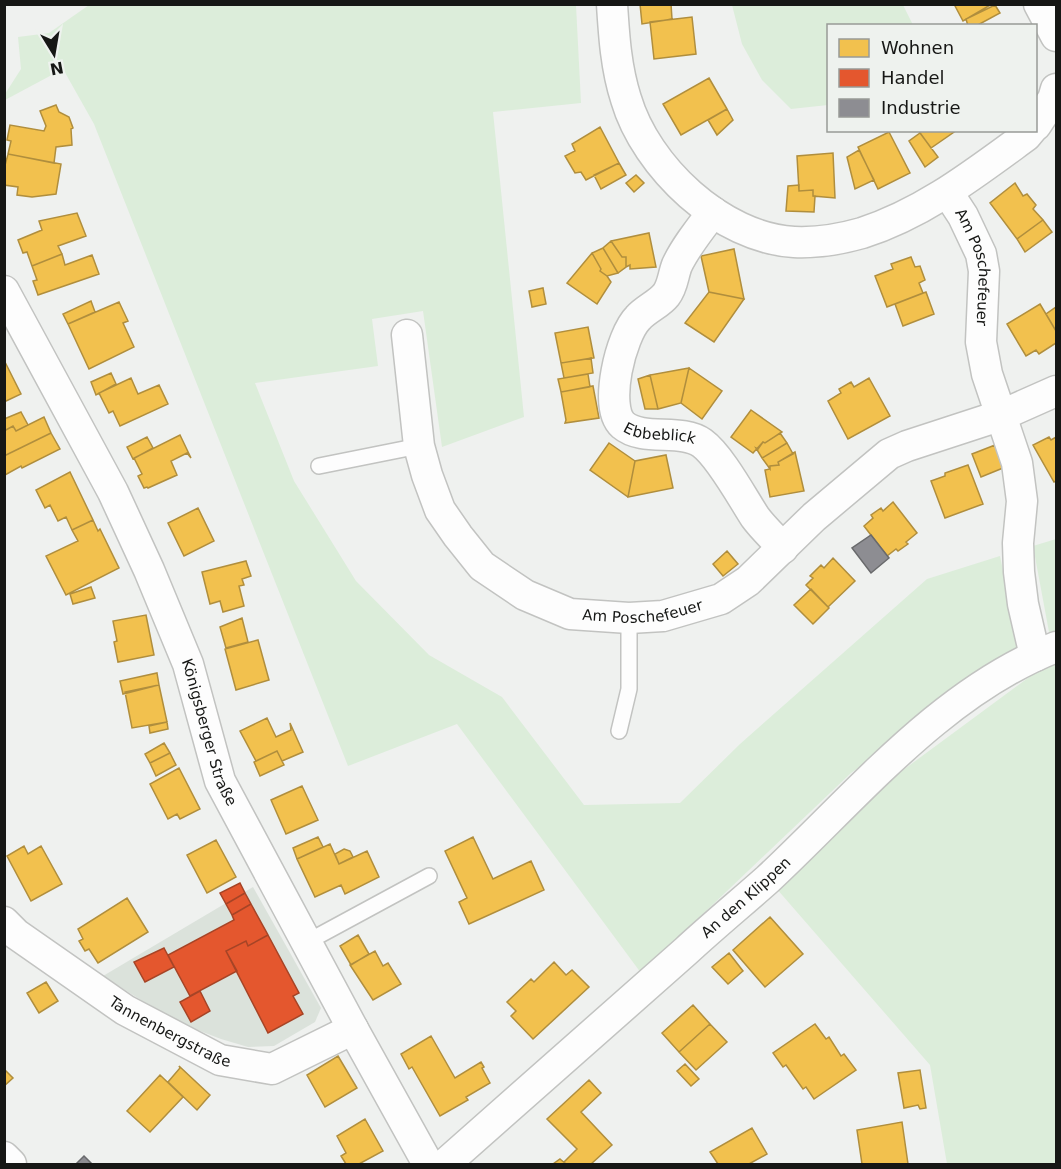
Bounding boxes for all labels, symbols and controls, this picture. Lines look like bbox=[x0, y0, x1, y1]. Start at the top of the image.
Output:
north arrow bbox=[24, 24, 84, 84]
legend bbox=[827, 24, 1037, 132]
text: Wohnen bbox=[881, 37, 954, 58]
text: N bbox=[48, 58, 65, 79]
text: Handel bbox=[881, 67, 944, 88]
text: Industrie bbox=[881, 97, 960, 118]
street label: Am Poschefeuer bbox=[951, 205, 993, 327]
street label: Ebbeblick bbox=[620, 419, 698, 448]
street label: Am Poschefeuer bbox=[582, 596, 705, 627]
street label: Königsberger Straße bbox=[178, 656, 241, 809]
street label: An den Klippen bbox=[698, 853, 794, 942]
street label: Tannenbergstraße bbox=[105, 992, 232, 1071]

